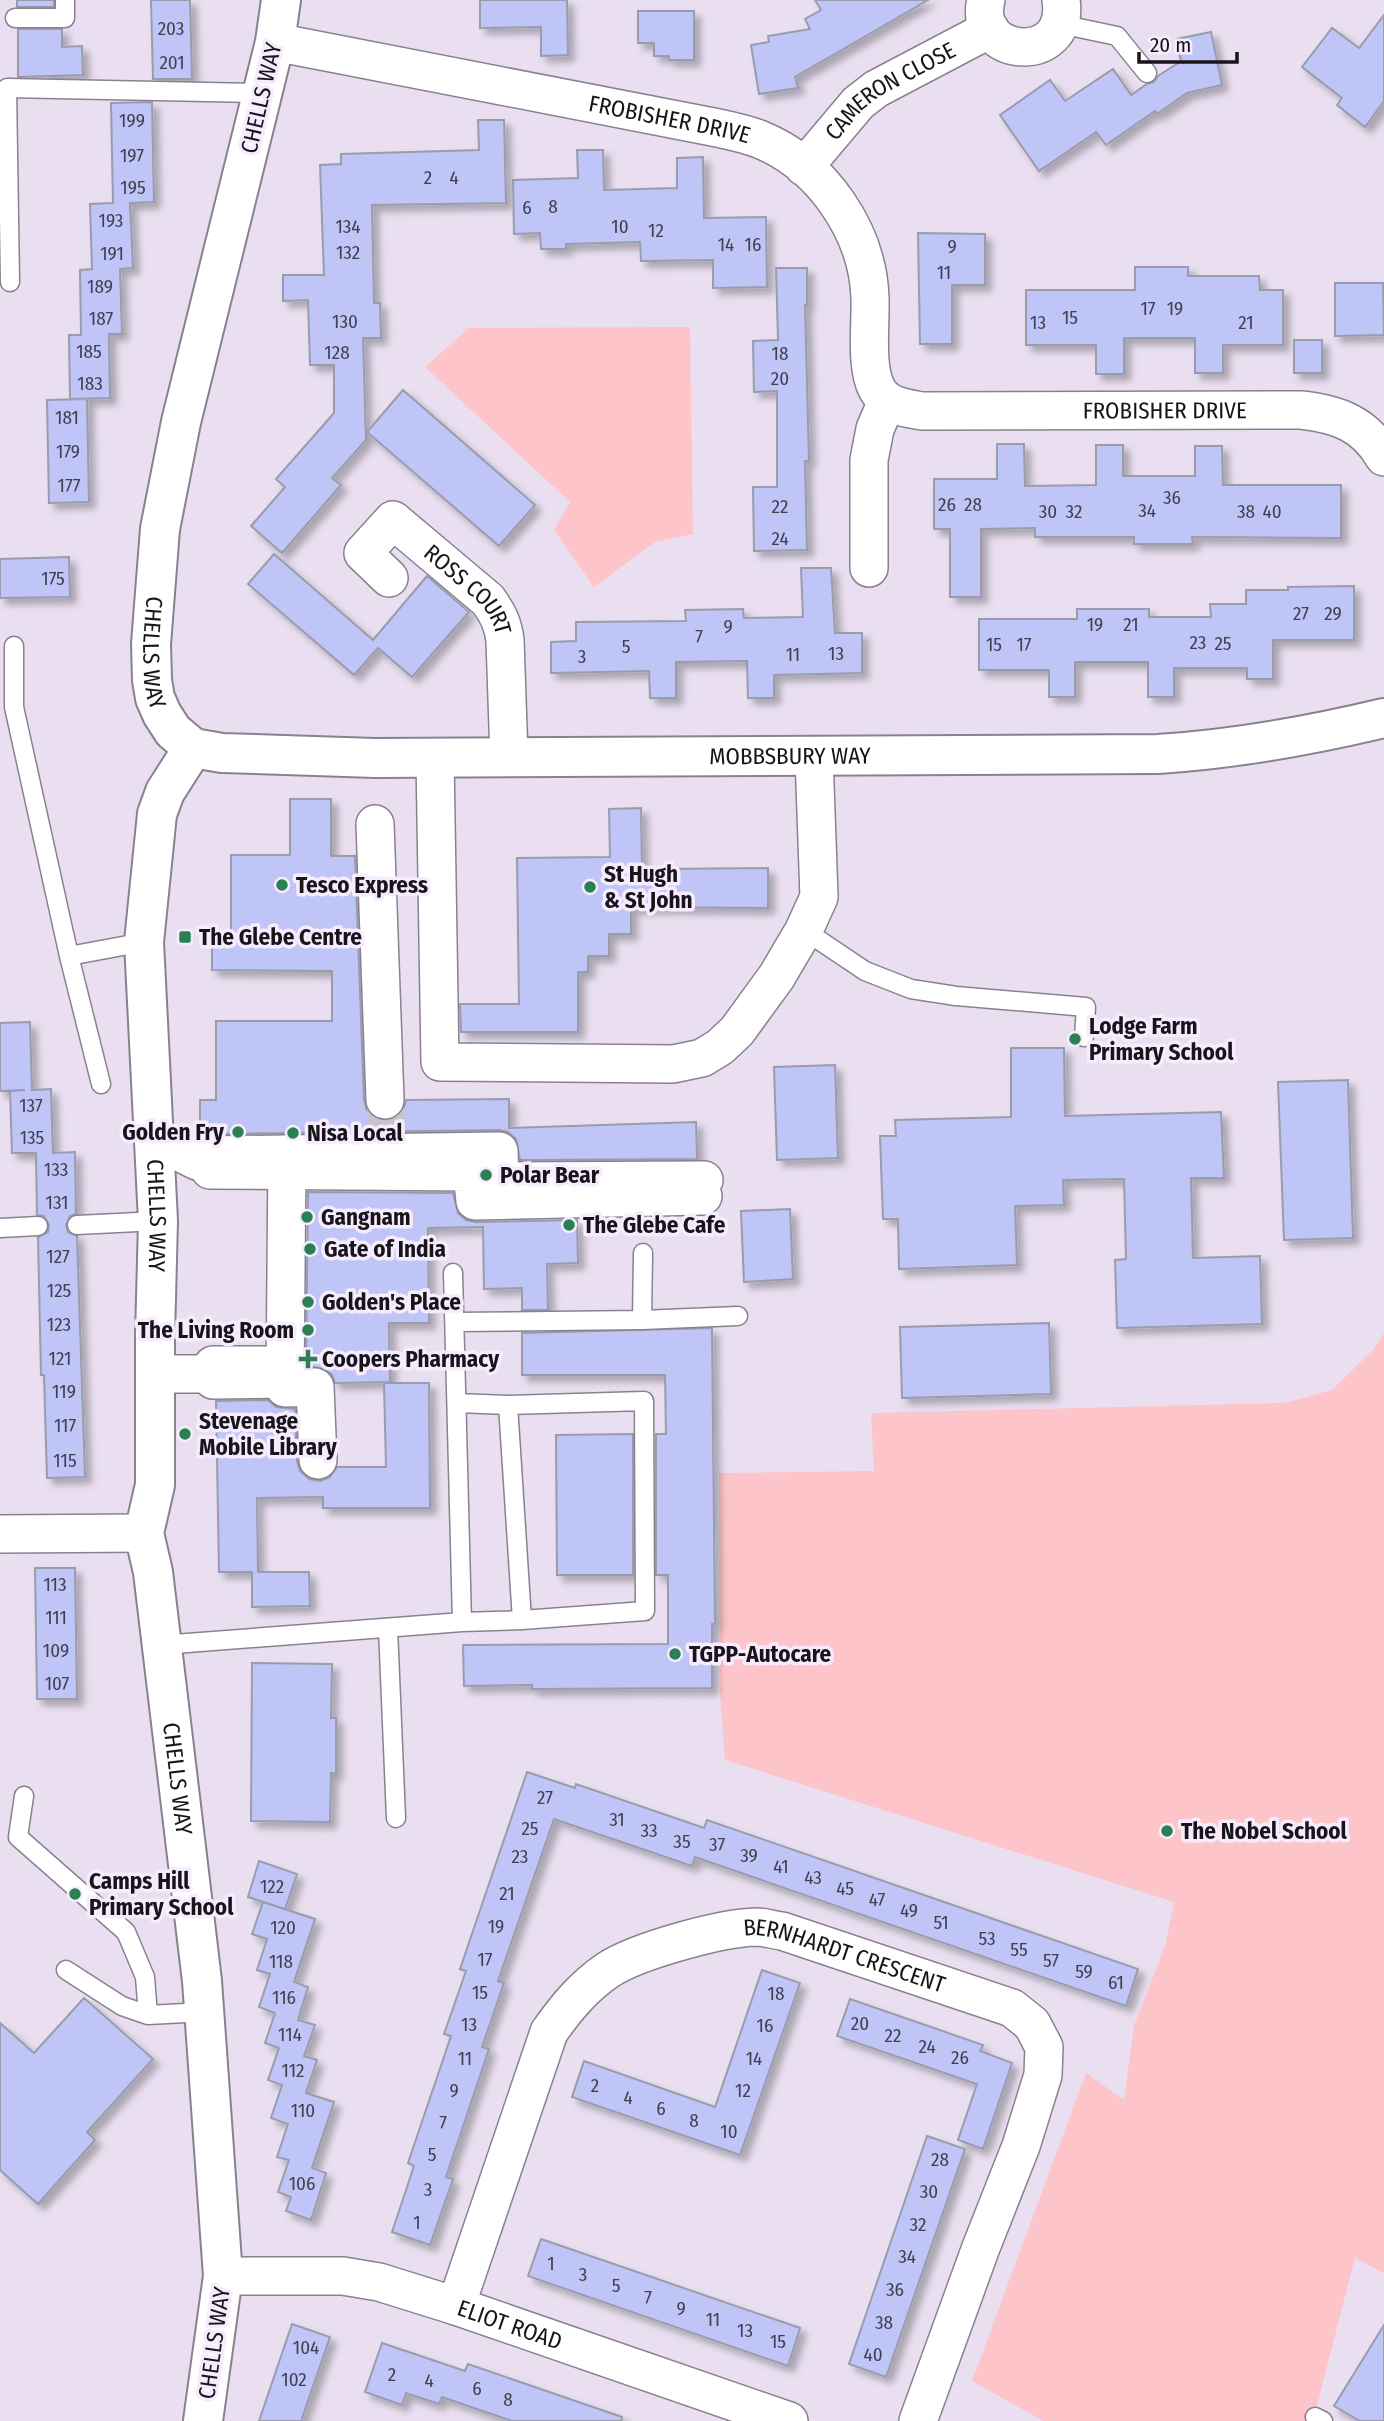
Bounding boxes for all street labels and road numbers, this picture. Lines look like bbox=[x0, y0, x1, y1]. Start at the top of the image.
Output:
street label: CAMERON CLOSE bbox=[819, 36, 960, 146]
street label: CHELLS WAY bbox=[235, 39, 287, 156]
street label: FROBISHER DRIVE bbox=[586, 89, 754, 149]
street label: FROBISHER DRIVE bbox=[1083, 396, 1247, 425]
street label: ROSS COURT bbox=[418, 538, 518, 638]
street label: CHELLS WAY bbox=[137, 595, 172, 714]
street label: MOBBSBURY WAY bbox=[709, 741, 871, 770]
street label: CHELLS WAY bbox=[141, 1158, 172, 1273]
street label: CHELLS WAY bbox=[157, 1721, 198, 1837]
street label: BERNHARDT CRESCENT bbox=[742, 1913, 949, 1999]
street label: CHELLS WAY bbox=[192, 2285, 236, 2401]
street label: ELIOT ROAD bbox=[454, 2294, 566, 2356]

